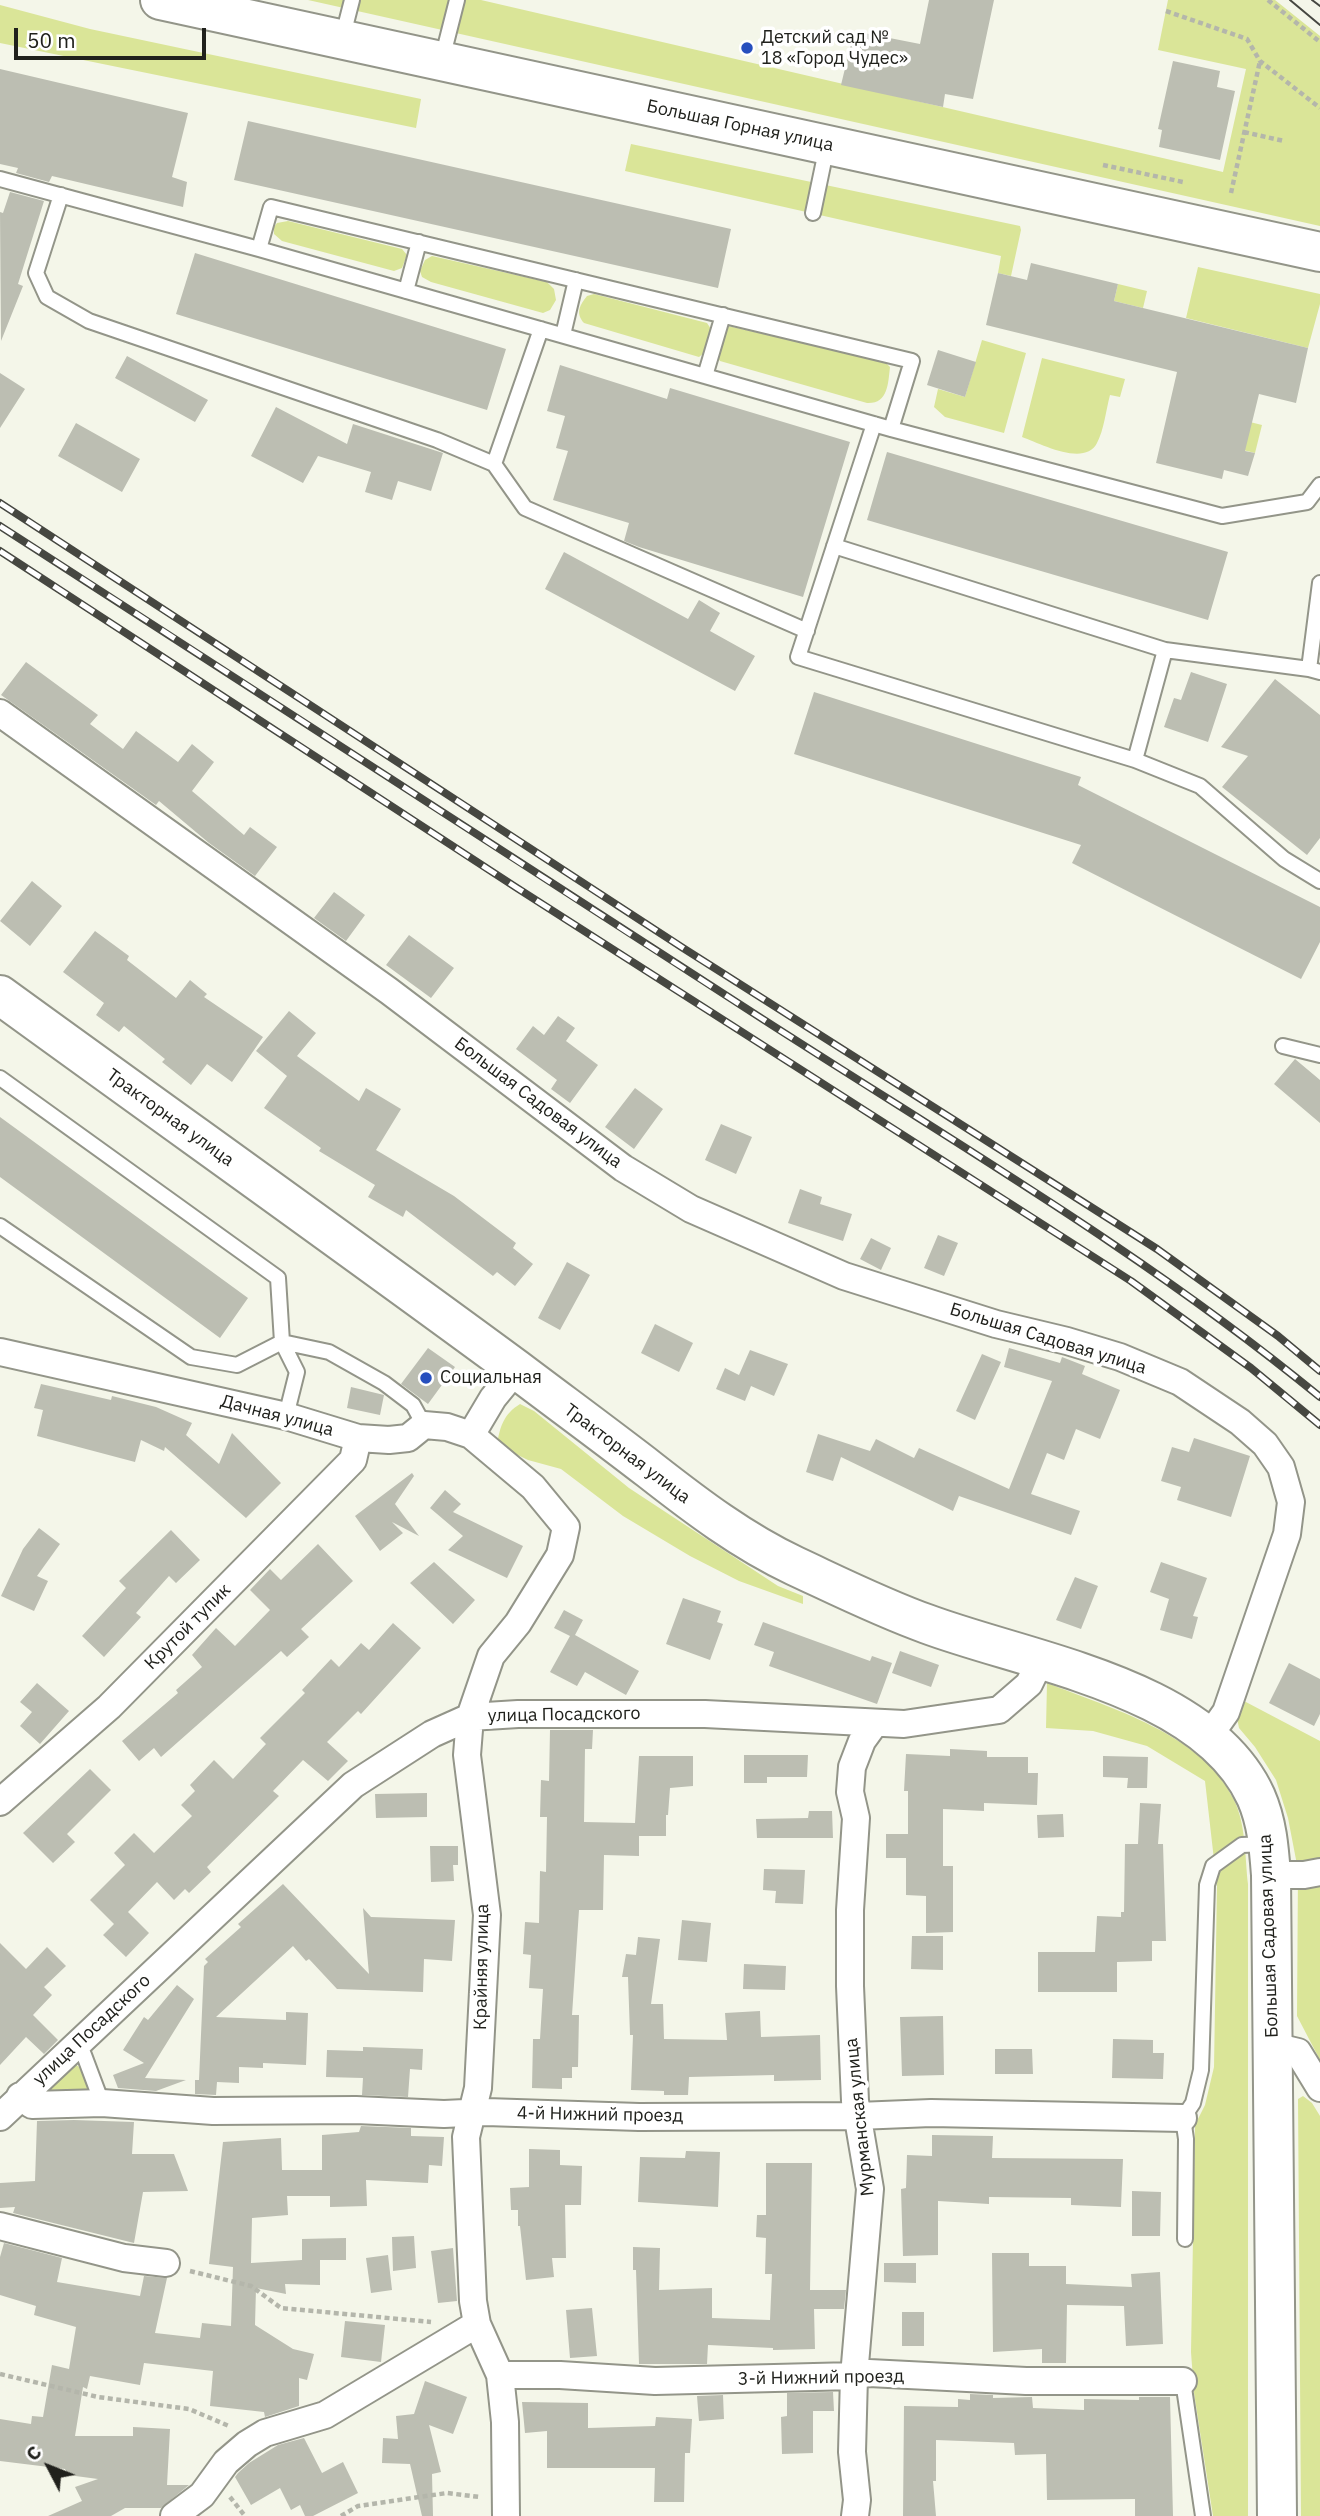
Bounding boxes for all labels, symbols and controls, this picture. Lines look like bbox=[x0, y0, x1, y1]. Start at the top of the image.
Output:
scale bar bbox=[18, 14, 210, 58]
text: 50 m bbox=[27, 26, 76, 54]
place label: Детский сад № 18 «Город Чудес» bbox=[761, 27, 908, 70]
marker: Детский сад № 18 «Город Чудес» bbox=[739, 40, 755, 56]
street label: Большая Горная улица bbox=[645, 96, 835, 156]
street label: Большая Садовая улица bbox=[450, 1033, 626, 1173]
street label: Тракторная улица bbox=[102, 1065, 238, 1171]
street label: Большая Садовая улица bbox=[947, 1299, 1149, 1379]
place label: Социальная bbox=[440, 1367, 542, 1389]
marker: Социальная bbox=[418, 1370, 434, 1386]
street label: Дачная улица bbox=[218, 1391, 336, 1441]
street label: Тракторная улица bbox=[560, 1400, 694, 1508]
street label: Крутой тупик bbox=[140, 1579, 236, 1675]
street label: улица Посадского bbox=[487, 1703, 641, 1727]
street label: Большая Садовая улица bbox=[1255, 1834, 1283, 2038]
street label: Крайняя улица bbox=[470, 1904, 494, 2030]
street label: улица Посадского bbox=[29, 1970, 155, 2090]
street label: Мурманская улица bbox=[841, 2037, 879, 2197]
street label: 4-й Нижний проезд bbox=[517, 2103, 683, 2127]
street label: 3-й Нижний проезд bbox=[738, 2366, 904, 2390]
north arrow bbox=[14, 2432, 84, 2502]
text: С bbox=[20, 2440, 46, 2466]

